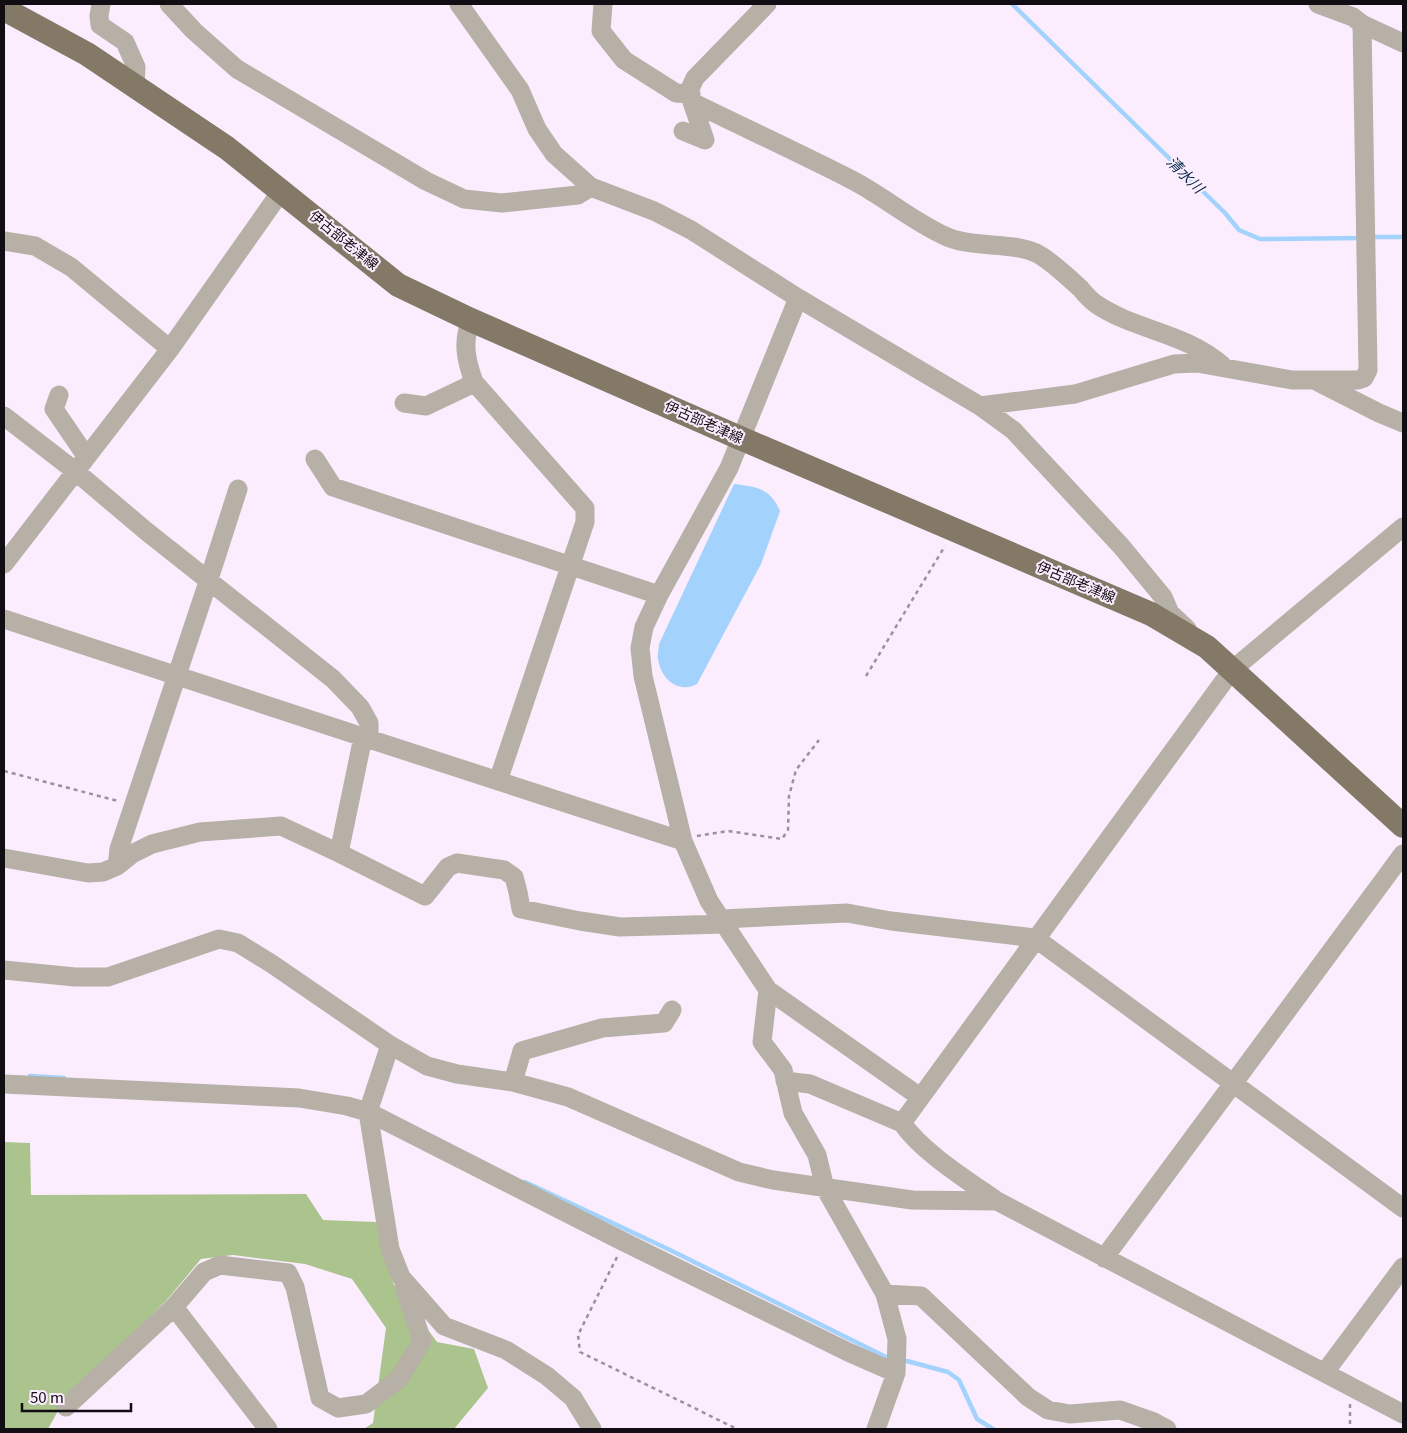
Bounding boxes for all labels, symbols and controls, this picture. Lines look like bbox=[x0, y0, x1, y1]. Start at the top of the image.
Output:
water label: 清水川 bbox=[1163, 151, 1211, 199]
street label: 伊古部老津線 bbox=[306, 205, 384, 273]
street label: 伊古部老津線 bbox=[662, 395, 747, 447]
street label: 伊古部老津線 bbox=[1034, 555, 1119, 607]
scale bar bbox=[22, 1380, 131, 1412]
text: 50 m bbox=[30, 1386, 64, 1407]

